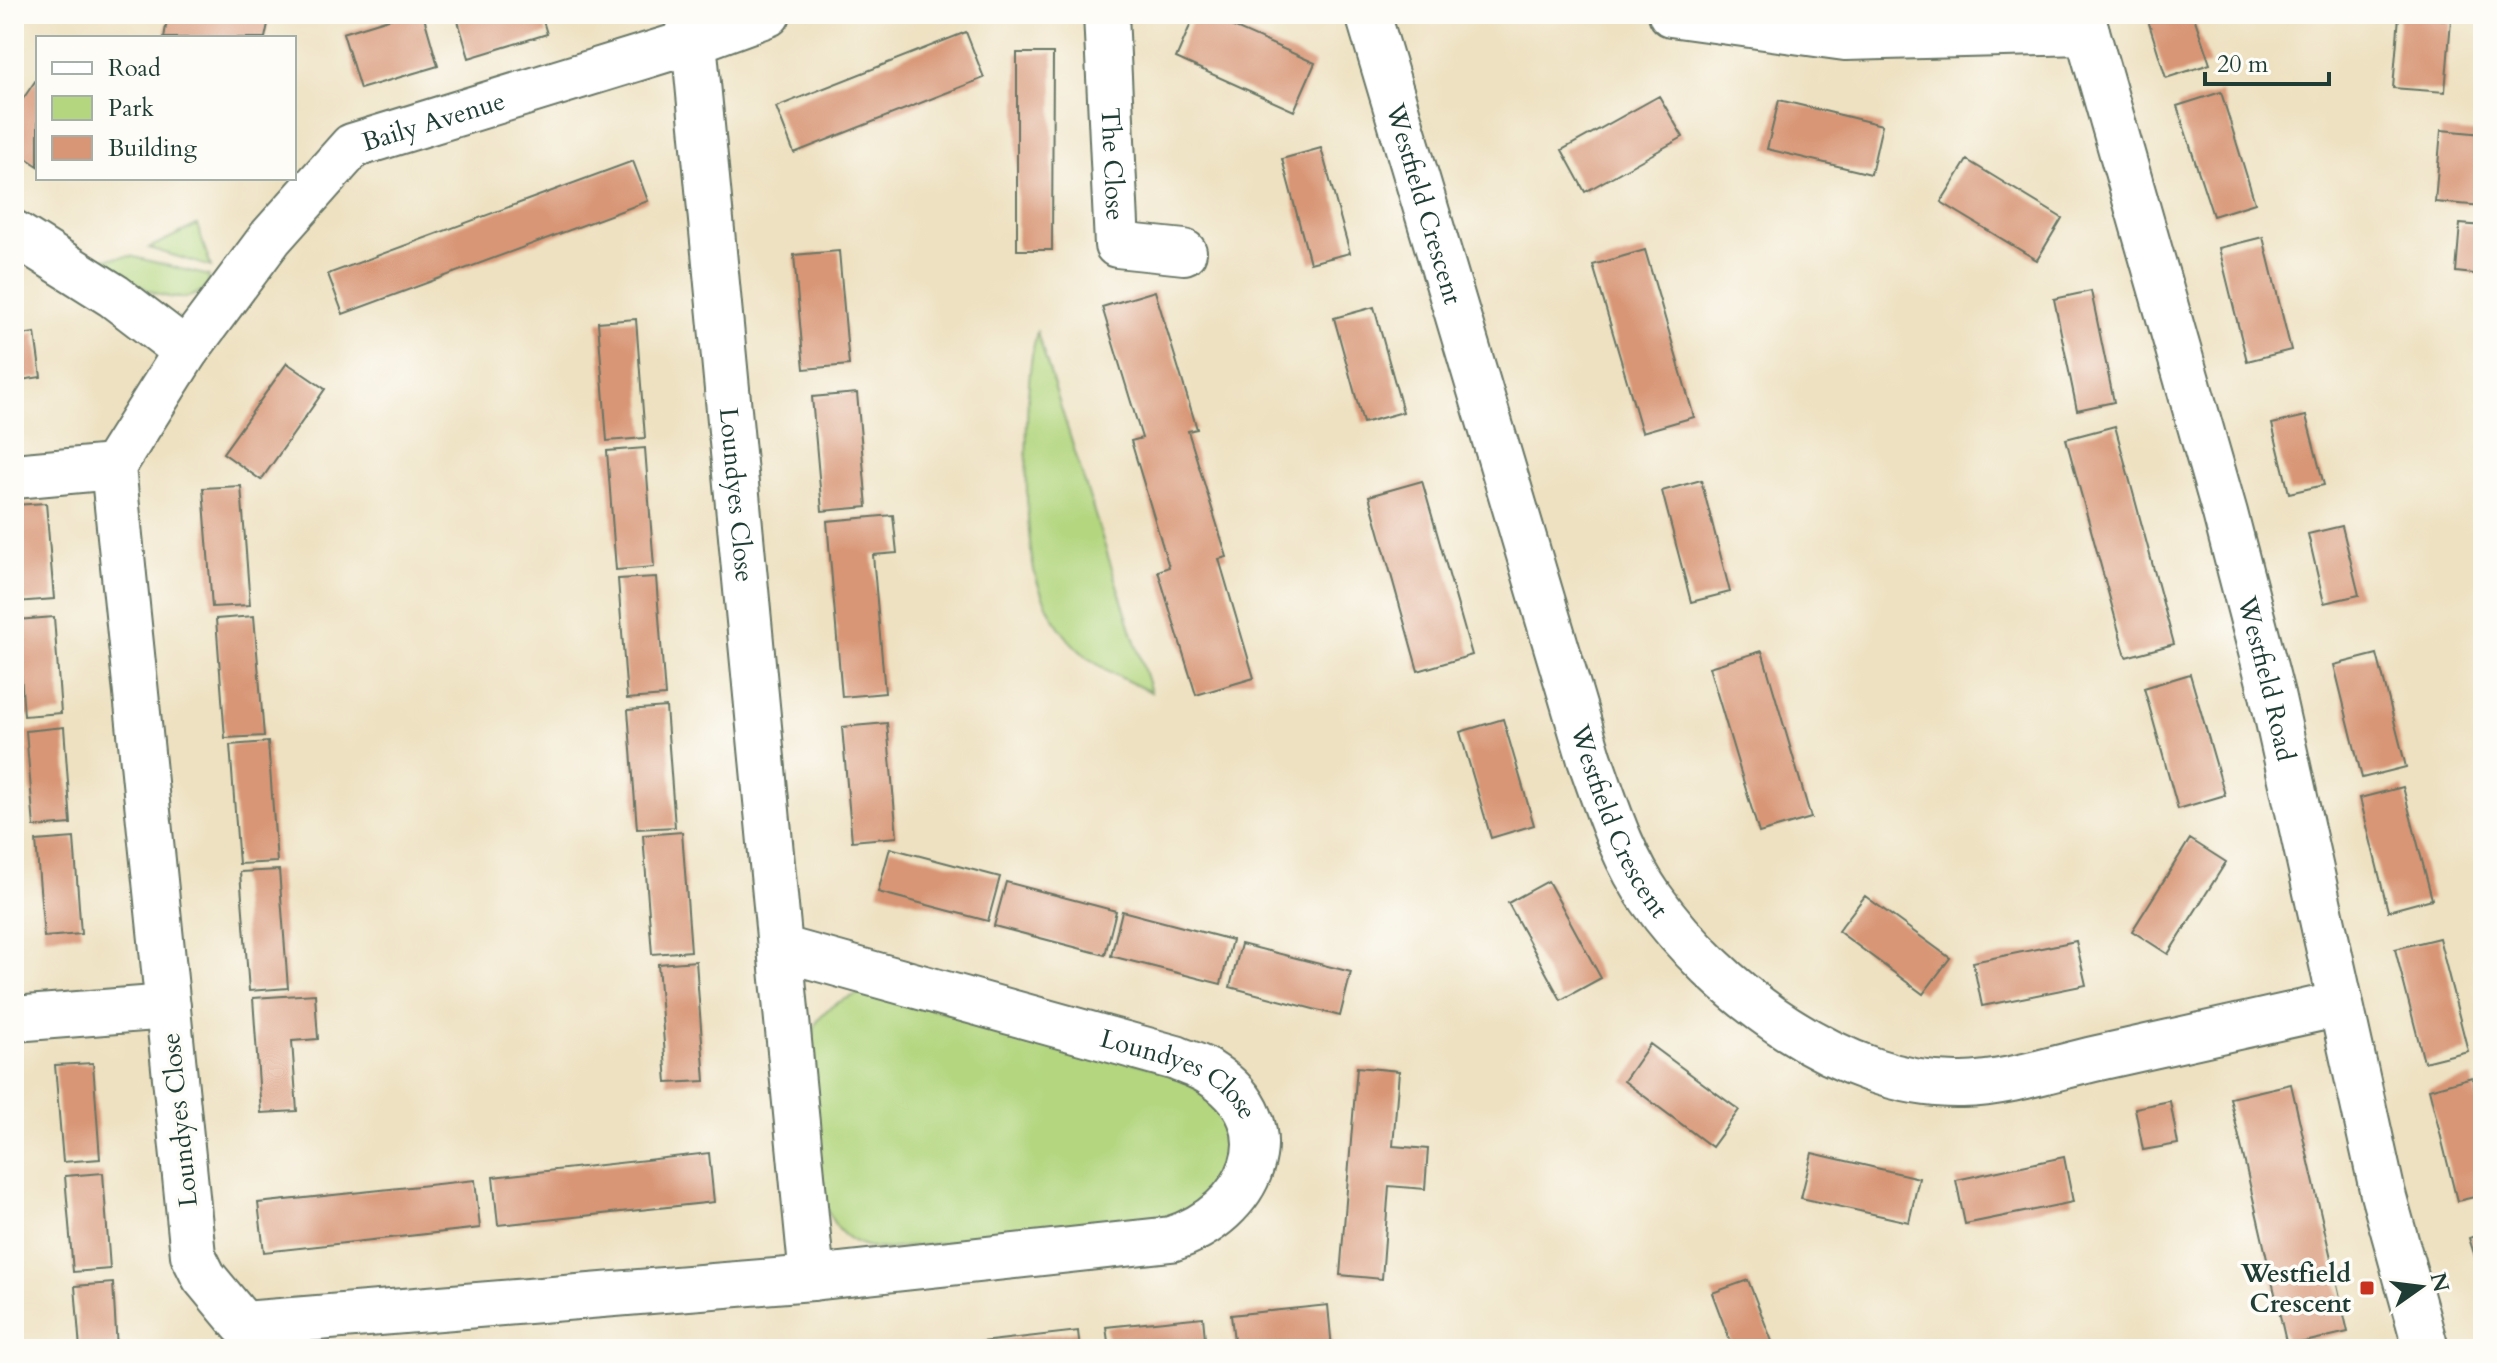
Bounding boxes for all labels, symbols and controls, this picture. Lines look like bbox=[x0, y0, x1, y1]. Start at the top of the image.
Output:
legend bbox=[36, 36, 296, 180]
scale bar bbox=[2205, 36, 2329, 86]
text: 20 m bbox=[2217, 48, 2269, 81]
text: Road bbox=[108, 52, 161, 85]
street label: Baily Avenue bbox=[358, 83, 509, 160]
text: Park bbox=[108, 92, 154, 125]
street label: Westfield Crescent bbox=[1377, 98, 1470, 309]
street label: The Close bbox=[1092, 106, 1133, 221]
text: Building bbox=[108, 132, 198, 165]
street label: Loundyes Close bbox=[711, 406, 762, 584]
street label: Westfield Road bbox=[2229, 592, 2303, 765]
street label: Westfield Crescent bbox=[1562, 719, 1676, 925]
street label: Loundyes Close bbox=[1096, 1021, 1265, 1125]
street label: Loundyes Close bbox=[153, 1031, 206, 1209]
north arrow bbox=[2381, 1247, 2461, 1327]
place label: Westfield Crescent bbox=[2240, 1256, 2351, 1321]
text: N bbox=[2423, 1270, 2456, 1295]
marker: Westfield Crescent bbox=[2358, 1279, 2376, 1297]

